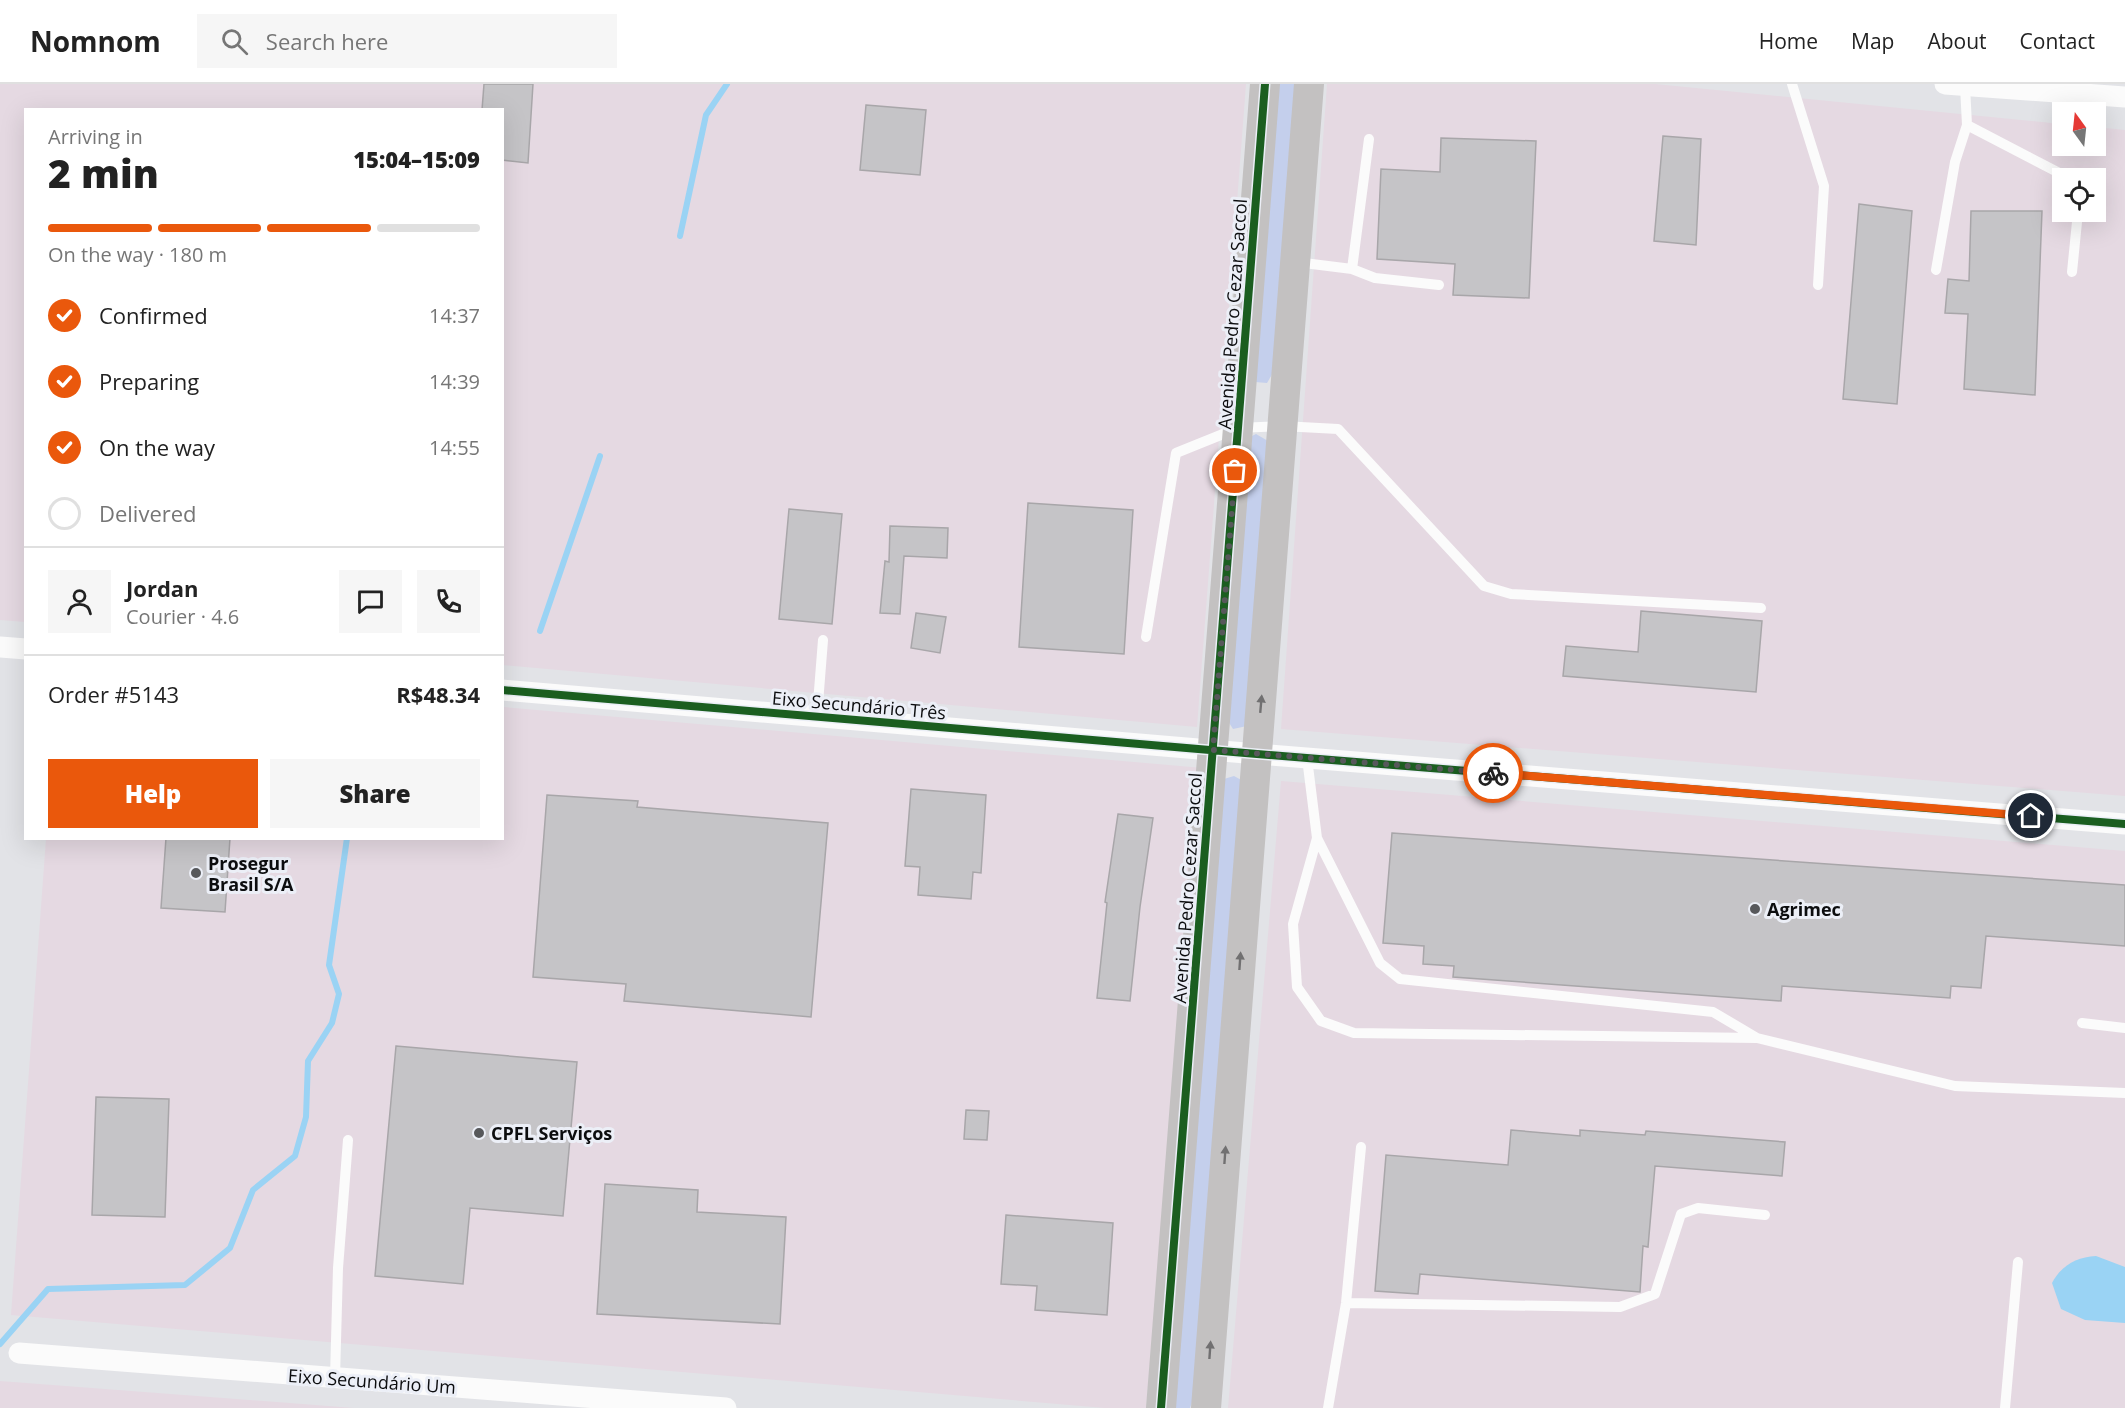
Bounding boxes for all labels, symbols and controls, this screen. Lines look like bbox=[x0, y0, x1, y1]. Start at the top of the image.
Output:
search box bbox=[197, 14, 617, 68]
text: Nomnom bbox=[30, 22, 161, 60]
icon: search bbox=[218, 25, 251, 58]
text: Search here bbox=[266, 26, 388, 56]
text: Home bbox=[1759, 27, 1818, 55]
text: Map bbox=[1851, 27, 1894, 55]
text: About bbox=[1927, 27, 1987, 55]
text: Contact bbox=[2020, 27, 2095, 55]
north arrow bbox=[2052, 102, 2106, 156]
map controls bbox=[2052, 102, 2106, 222]
text: Arriving in bbox=[48, 123, 143, 150]
text: 15:04–15:09 bbox=[353, 144, 480, 174]
text: 2 min bbox=[48, 146, 159, 199]
button: locate bbox=[2052, 168, 2106, 222]
street label: Avenida Pedro Cezar Saccol bbox=[1212, 198, 1252, 430]
text: On the way · 180 m bbox=[48, 241, 227, 268]
icon: check bbox=[48, 299, 81, 332]
text: Confirmed bbox=[99, 300, 208, 330]
text: 14:37 bbox=[429, 302, 480, 329]
icon: check bbox=[48, 365, 81, 398]
text: Preparing bbox=[99, 366, 199, 396]
text: 14:39 bbox=[429, 368, 480, 395]
icon: check bbox=[48, 431, 81, 464]
text: On the way bbox=[99, 432, 215, 462]
text: 14:55 bbox=[429, 434, 480, 461]
pin bbox=[1209, 445, 1260, 496]
icon: bag bbox=[1218, 454, 1251, 487]
text: Delivered bbox=[99, 498, 197, 528]
button: person bbox=[48, 570, 111, 633]
button: chat bbox=[339, 570, 402, 633]
button: phone bbox=[417, 570, 480, 633]
text: Jordan bbox=[126, 573, 199, 603]
text: Courier · 4.6 bbox=[126, 603, 239, 630]
text: Order #5143 bbox=[48, 679, 179, 709]
text: R$48.34 bbox=[396, 679, 480, 709]
street label: Eixo Secundário Três bbox=[771, 685, 947, 725]
one-way arrow bbox=[1256, 694, 1265, 713]
courier bbox=[1463, 743, 1523, 803]
icon: bike bbox=[1477, 757, 1510, 790]
button: Help bbox=[48, 759, 258, 828]
button: Share bbox=[270, 759, 480, 828]
street label: Avenida Pedro Cezar Saccol bbox=[1167, 772, 1207, 1004]
pin bbox=[2005, 790, 2056, 841]
icon: home bbox=[2014, 799, 2047, 832]
place label: Prosegur Brasil S/A bbox=[208, 851, 294, 896]
marker: Prosegur Brasil S/A bbox=[189, 866, 203, 880]
place label: Agrimec bbox=[1767, 897, 1841, 921]
marker: Agrimec bbox=[1748, 902, 1762, 916]
one-way arrow bbox=[1236, 951, 1245, 970]
place label: CPFL Serviços bbox=[491, 1121, 612, 1145]
marker: CPFL Serviços bbox=[472, 1126, 486, 1140]
one-way arrow bbox=[1220, 1146, 1230, 1165]
one-way arrow bbox=[1205, 1340, 1215, 1359]
street label: Eixo Secundário Um bbox=[287, 1363, 457, 1399]

